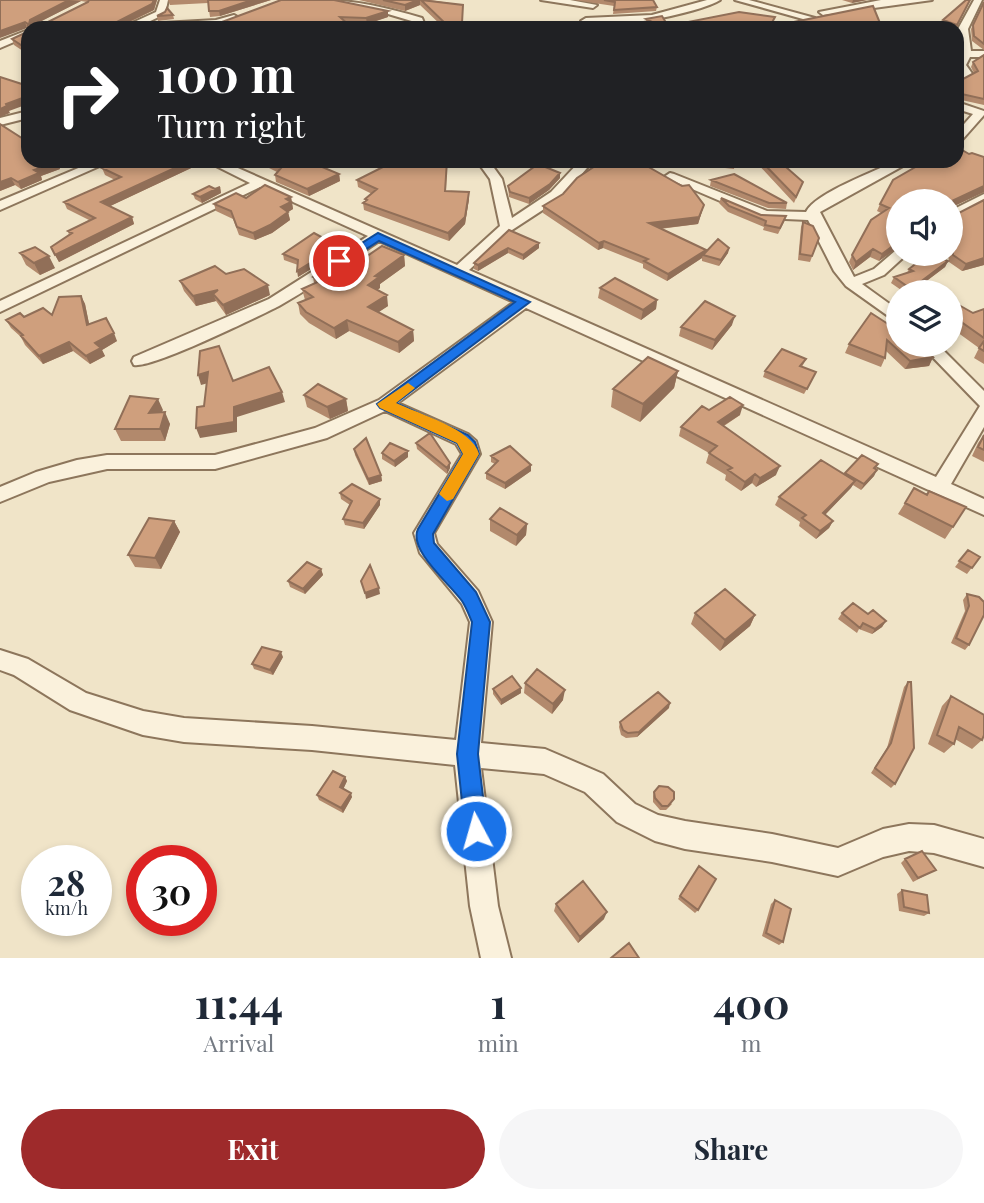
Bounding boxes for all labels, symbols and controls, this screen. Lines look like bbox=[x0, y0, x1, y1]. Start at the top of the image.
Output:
text: 100 m bbox=[157, 40, 295, 105]
icon: right bbox=[42, 49, 133, 140]
text: Turn right bbox=[157, 103, 305, 146]
map controls bbox=[886, 189, 963, 357]
button: sound bbox=[886, 189, 963, 266]
pin bbox=[309, 231, 369, 291]
icon: arrive bbox=[320, 242, 358, 280]
button: layers bbox=[886, 280, 963, 357]
position arrow bbox=[439, 794, 513, 868]
speed limit sign: 30 bbox=[126, 845, 217, 936]
text: 28 bbox=[48, 858, 85, 905]
text: km/h bbox=[45, 896, 88, 920]
text: 11:44 bbox=[195, 974, 283, 1030]
text: 1 bbox=[490, 974, 506, 1030]
text: 400 bbox=[713, 974, 789, 1030]
text: Arrival bbox=[203, 1027, 274, 1058]
text: min bbox=[478, 1027, 519, 1058]
text: m bbox=[741, 1027, 762, 1058]
button: Exit bbox=[21, 1109, 485, 1189]
button: Share bbox=[499, 1109, 963, 1189]

